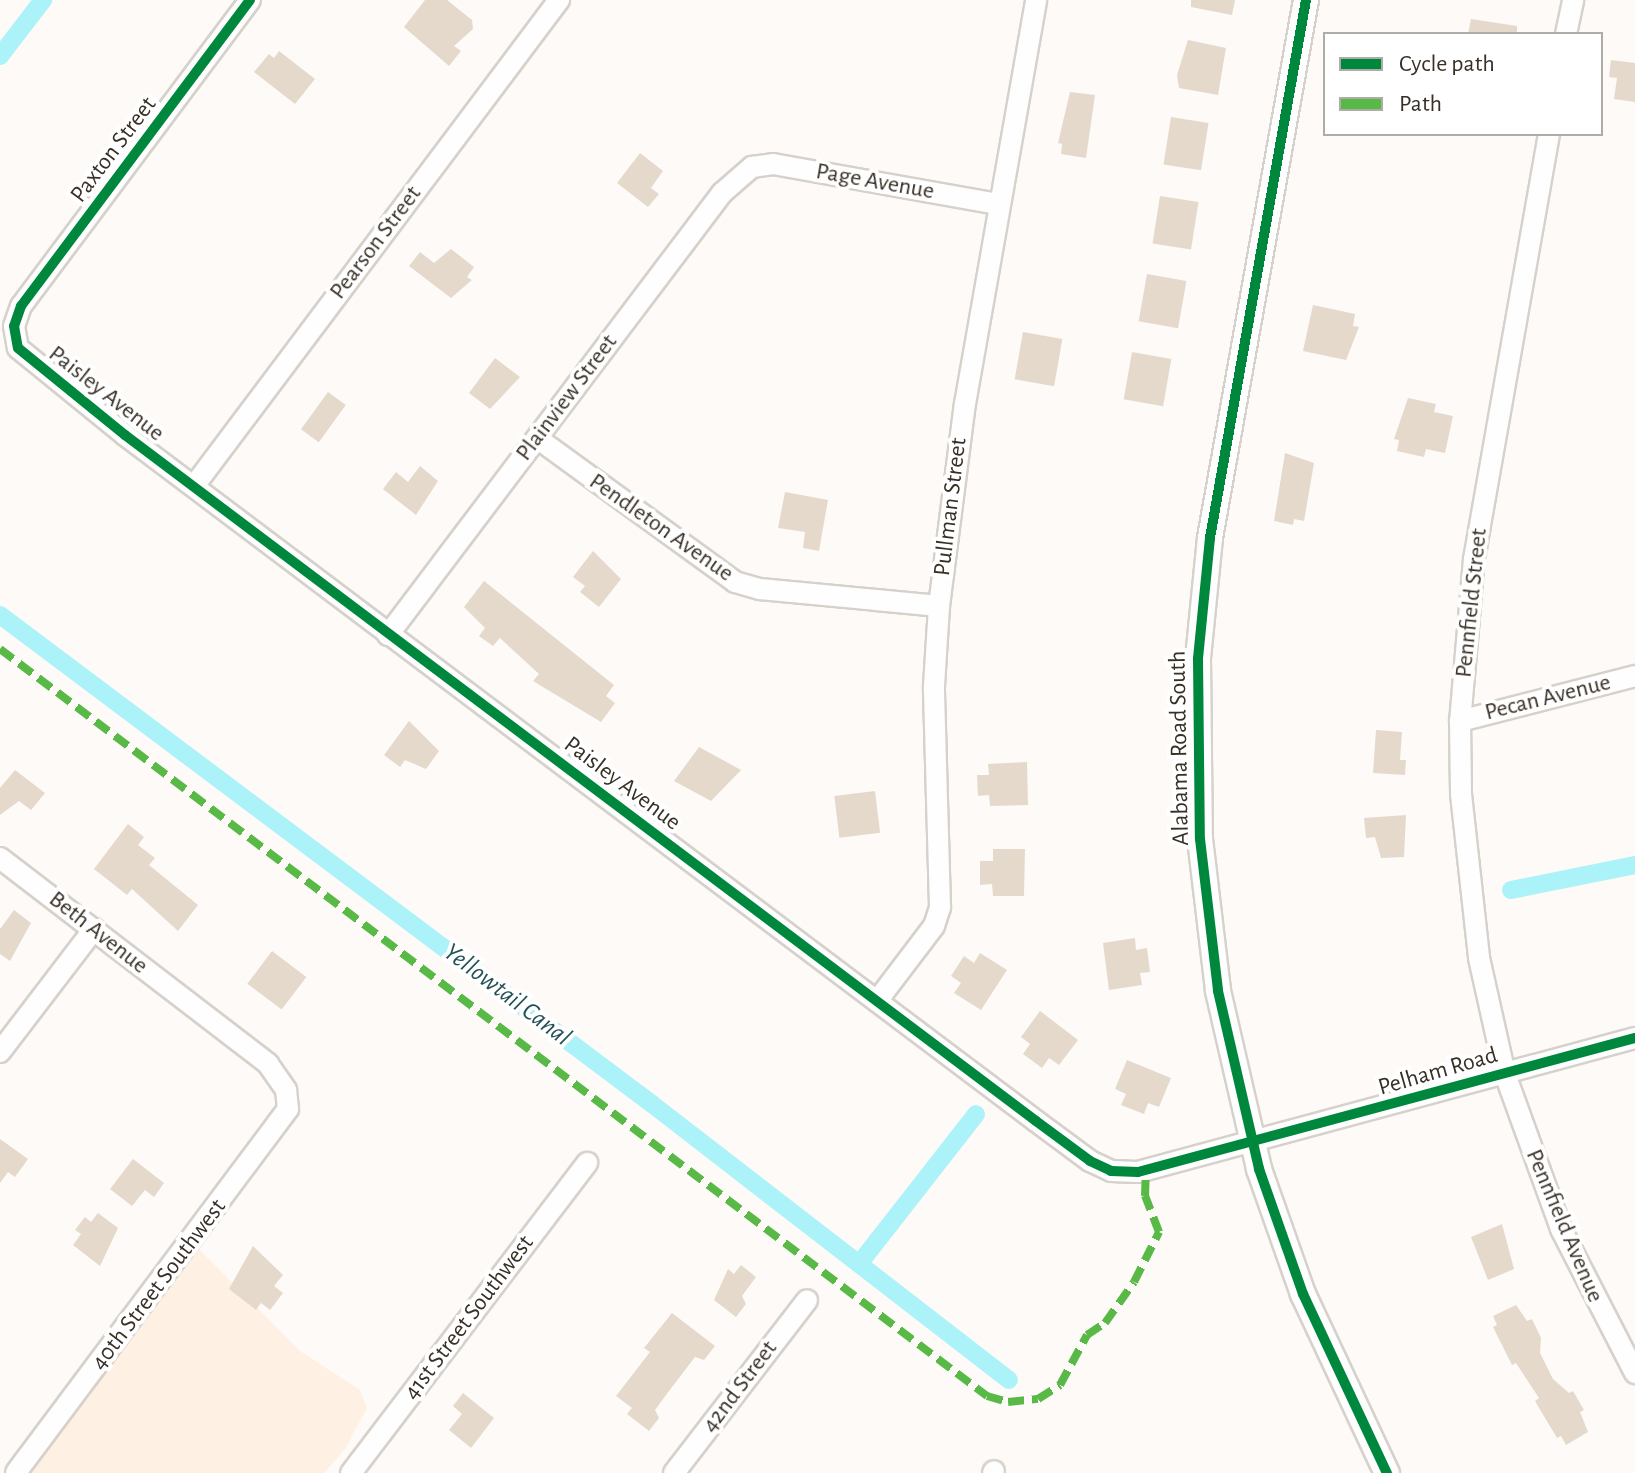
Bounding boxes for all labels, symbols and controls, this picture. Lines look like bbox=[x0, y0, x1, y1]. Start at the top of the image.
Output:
legend bbox=[1323, 32, 1603, 136]
text: Cycle path bbox=[1399, 52, 1495, 76]
street label: Paxton Street bbox=[65, 91, 163, 209]
text: Path bbox=[1399, 92, 1442, 116]
street label: Page Avenue bbox=[814, 157, 936, 207]
street label: Pearson Street bbox=[324, 181, 428, 305]
street label: Plainview Street bbox=[510, 329, 624, 467]
street label: Paisley Avenue bbox=[42, 340, 170, 448]
street label: Pullman Street bbox=[928, 436, 974, 578]
street label: Pendleton Avenue bbox=[583, 468, 739, 588]
street label: Pennfield Street bbox=[1450, 527, 1494, 679]
street label: Alabama Road South bbox=[1164, 650, 1196, 846]
street label: Pecan Avenue bbox=[1482, 668, 1614, 728]
street label: Paisley Avenue bbox=[558, 731, 686, 837]
street label: Beth Avenue bbox=[43, 885, 153, 981]
water label: Yellowtail Canal bbox=[437, 937, 577, 1053]
street label: Pelham Road bbox=[1375, 1041, 1501, 1103]
street label: Pennfield Avenue bbox=[1519, 1145, 1609, 1307]
street label: 40th Street Southwest bbox=[85, 1194, 233, 1376]
street label: 41st Street Southwest bbox=[398, 1230, 540, 1406]
street label: 42nd Street bbox=[696, 1335, 784, 1439]

